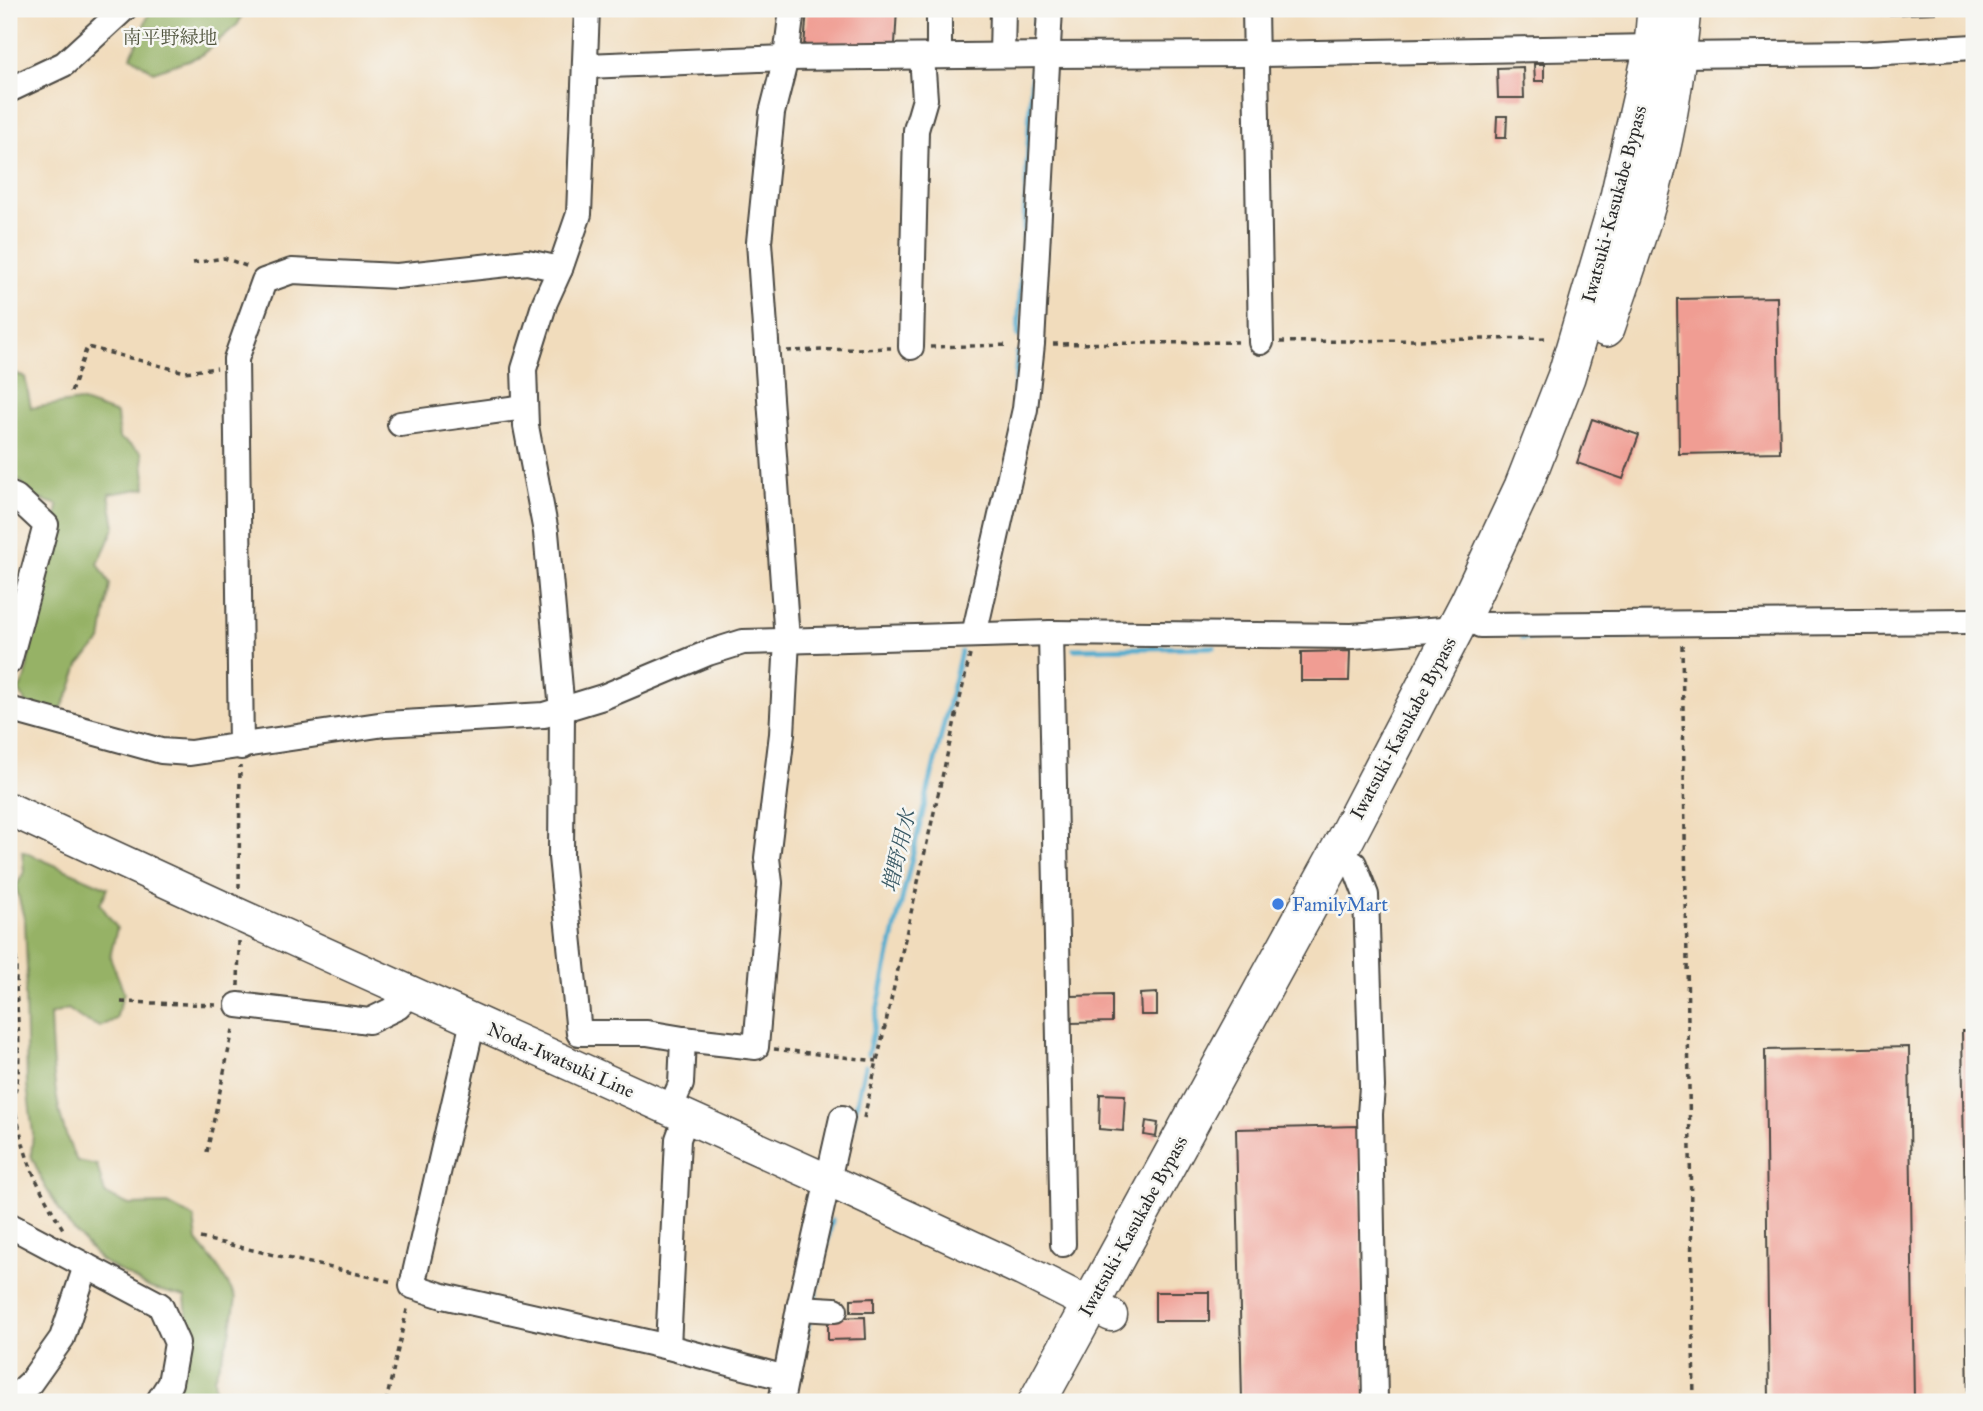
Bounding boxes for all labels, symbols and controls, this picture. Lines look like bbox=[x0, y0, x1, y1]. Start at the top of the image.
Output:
park label: 南平野緑地 bbox=[122, 26, 218, 49]
street label: Iwatsuki-Kasukabe Bypass bbox=[1577, 103, 1651, 305]
street label: Iwatsuki-Kasukabe Bypass bbox=[1345, 633, 1461, 823]
water label: 増野用水 bbox=[877, 805, 922, 895]
place label: FamilyMart bbox=[1292, 893, 1388, 916]
marker: FamilyMart bbox=[1270, 896, 1286, 912]
street label: Noda-Iwatsuki Line bbox=[484, 1017, 638, 1103]
street label: Iwatsuki-Kasukabe Bypass bbox=[1074, 1132, 1192, 1320]

